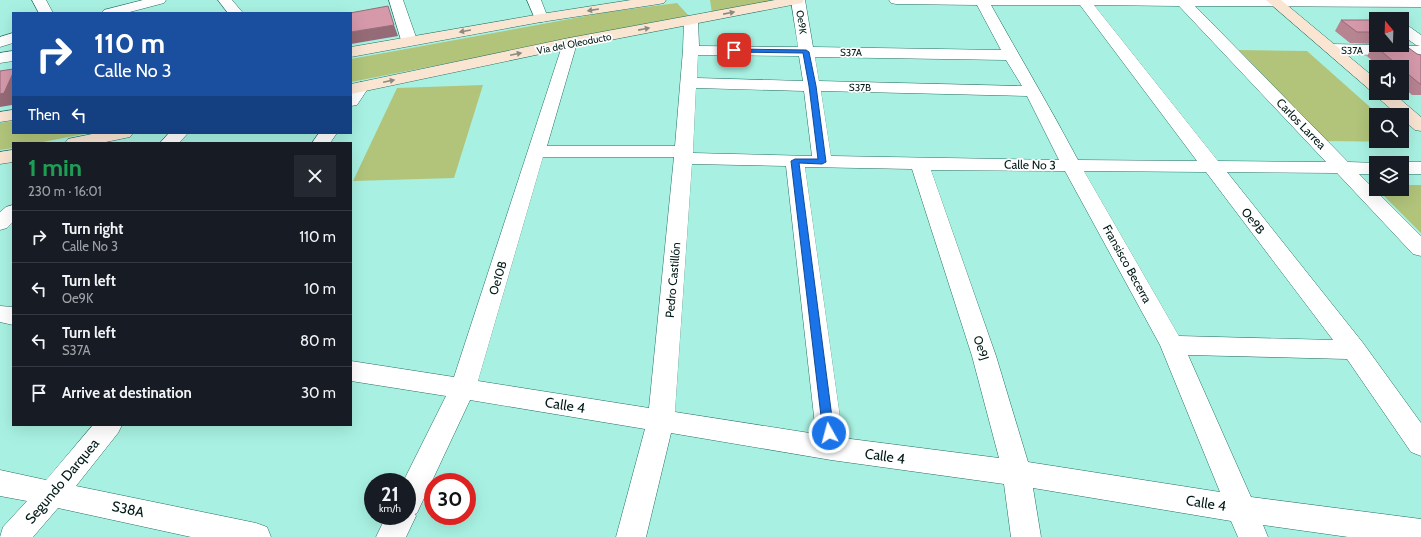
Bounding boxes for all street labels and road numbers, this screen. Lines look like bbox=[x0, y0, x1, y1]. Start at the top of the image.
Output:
street label: Oe9K bbox=[793, 9, 810, 35]
street label: Via del Oleoducto bbox=[536, 30, 613, 57]
street label: S37A bbox=[1341, 44, 1364, 57]
street label: S37A bbox=[840, 46, 863, 59]
street label: S37B bbox=[849, 81, 871, 94]
street label: Carlos Larrea bbox=[1273, 95, 1330, 152]
street label: Calle No 3 bbox=[1004, 157, 1056, 172]
street label: Oe9B bbox=[1238, 205, 1268, 237]
street label: Fransisco Becerra bbox=[1100, 222, 1155, 306]
street label: Pedro Castillón bbox=[662, 241, 683, 319]
street label: Oe10B bbox=[485, 259, 510, 297]
street label: Oe9J bbox=[970, 334, 993, 362]
street label: Calle 4 bbox=[544, 393, 586, 417]
street label: Segundo Darquea bbox=[21, 434, 103, 527]
street label: Calle 4 bbox=[864, 444, 906, 468]
street label: Calle 4 bbox=[1185, 491, 1227, 515]
street label: S38A bbox=[110, 497, 146, 521]

